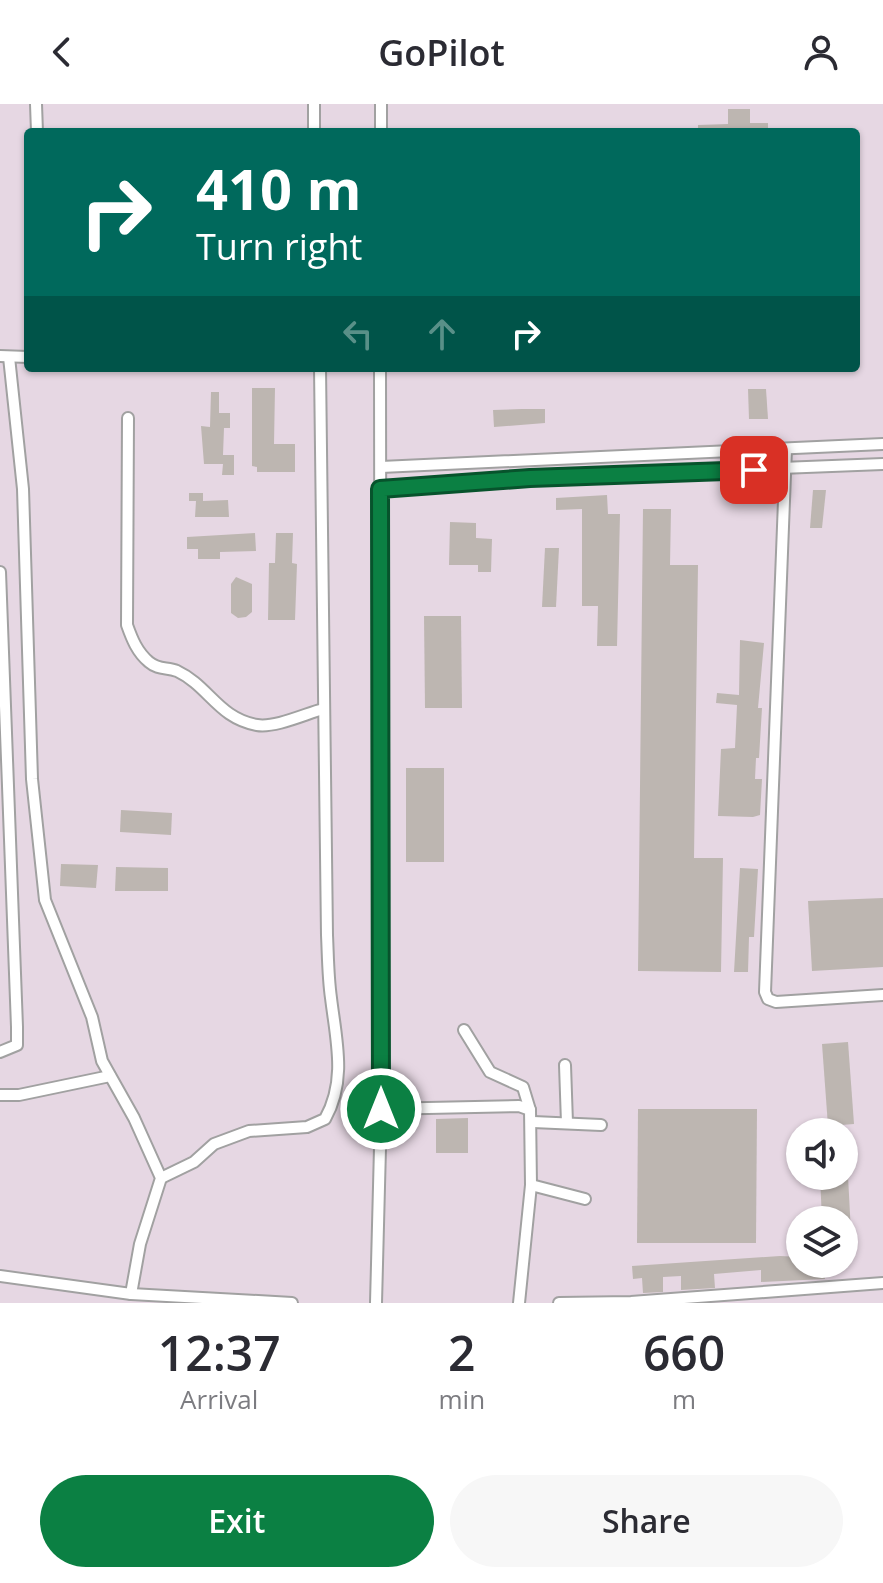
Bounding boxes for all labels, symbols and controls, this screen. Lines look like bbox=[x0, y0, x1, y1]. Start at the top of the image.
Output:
text: GoPilot bbox=[378, 28, 505, 77]
icon: back bbox=[40, 30, 84, 74]
icon: person bbox=[799, 30, 843, 74]
text: 410 m bbox=[196, 150, 362, 226]
icon: right bbox=[64, 160, 168, 264]
text: Turn right bbox=[196, 222, 362, 271]
icon: left bbox=[336, 312, 380, 356]
icon: ahead bbox=[420, 312, 464, 356]
icon: right bbox=[504, 312, 548, 356]
pin bbox=[720, 436, 788, 504]
icon: arrive bbox=[732, 448, 776, 492]
position arrow bbox=[339, 1067, 423, 1151]
map controls bbox=[786, 1118, 858, 1278]
button: sound bbox=[786, 1118, 858, 1190]
button: layers bbox=[786, 1206, 858, 1278]
text: 12:37 bbox=[158, 1320, 281, 1385]
text: 2 bbox=[448, 1320, 476, 1385]
text: 660 bbox=[643, 1320, 725, 1385]
text: Arrival bbox=[180, 1381, 258, 1417]
text: min bbox=[439, 1381, 485, 1417]
text: m bbox=[672, 1381, 696, 1417]
button: Exit bbox=[40, 1475, 434, 1567]
button: Share bbox=[450, 1475, 843, 1567]

